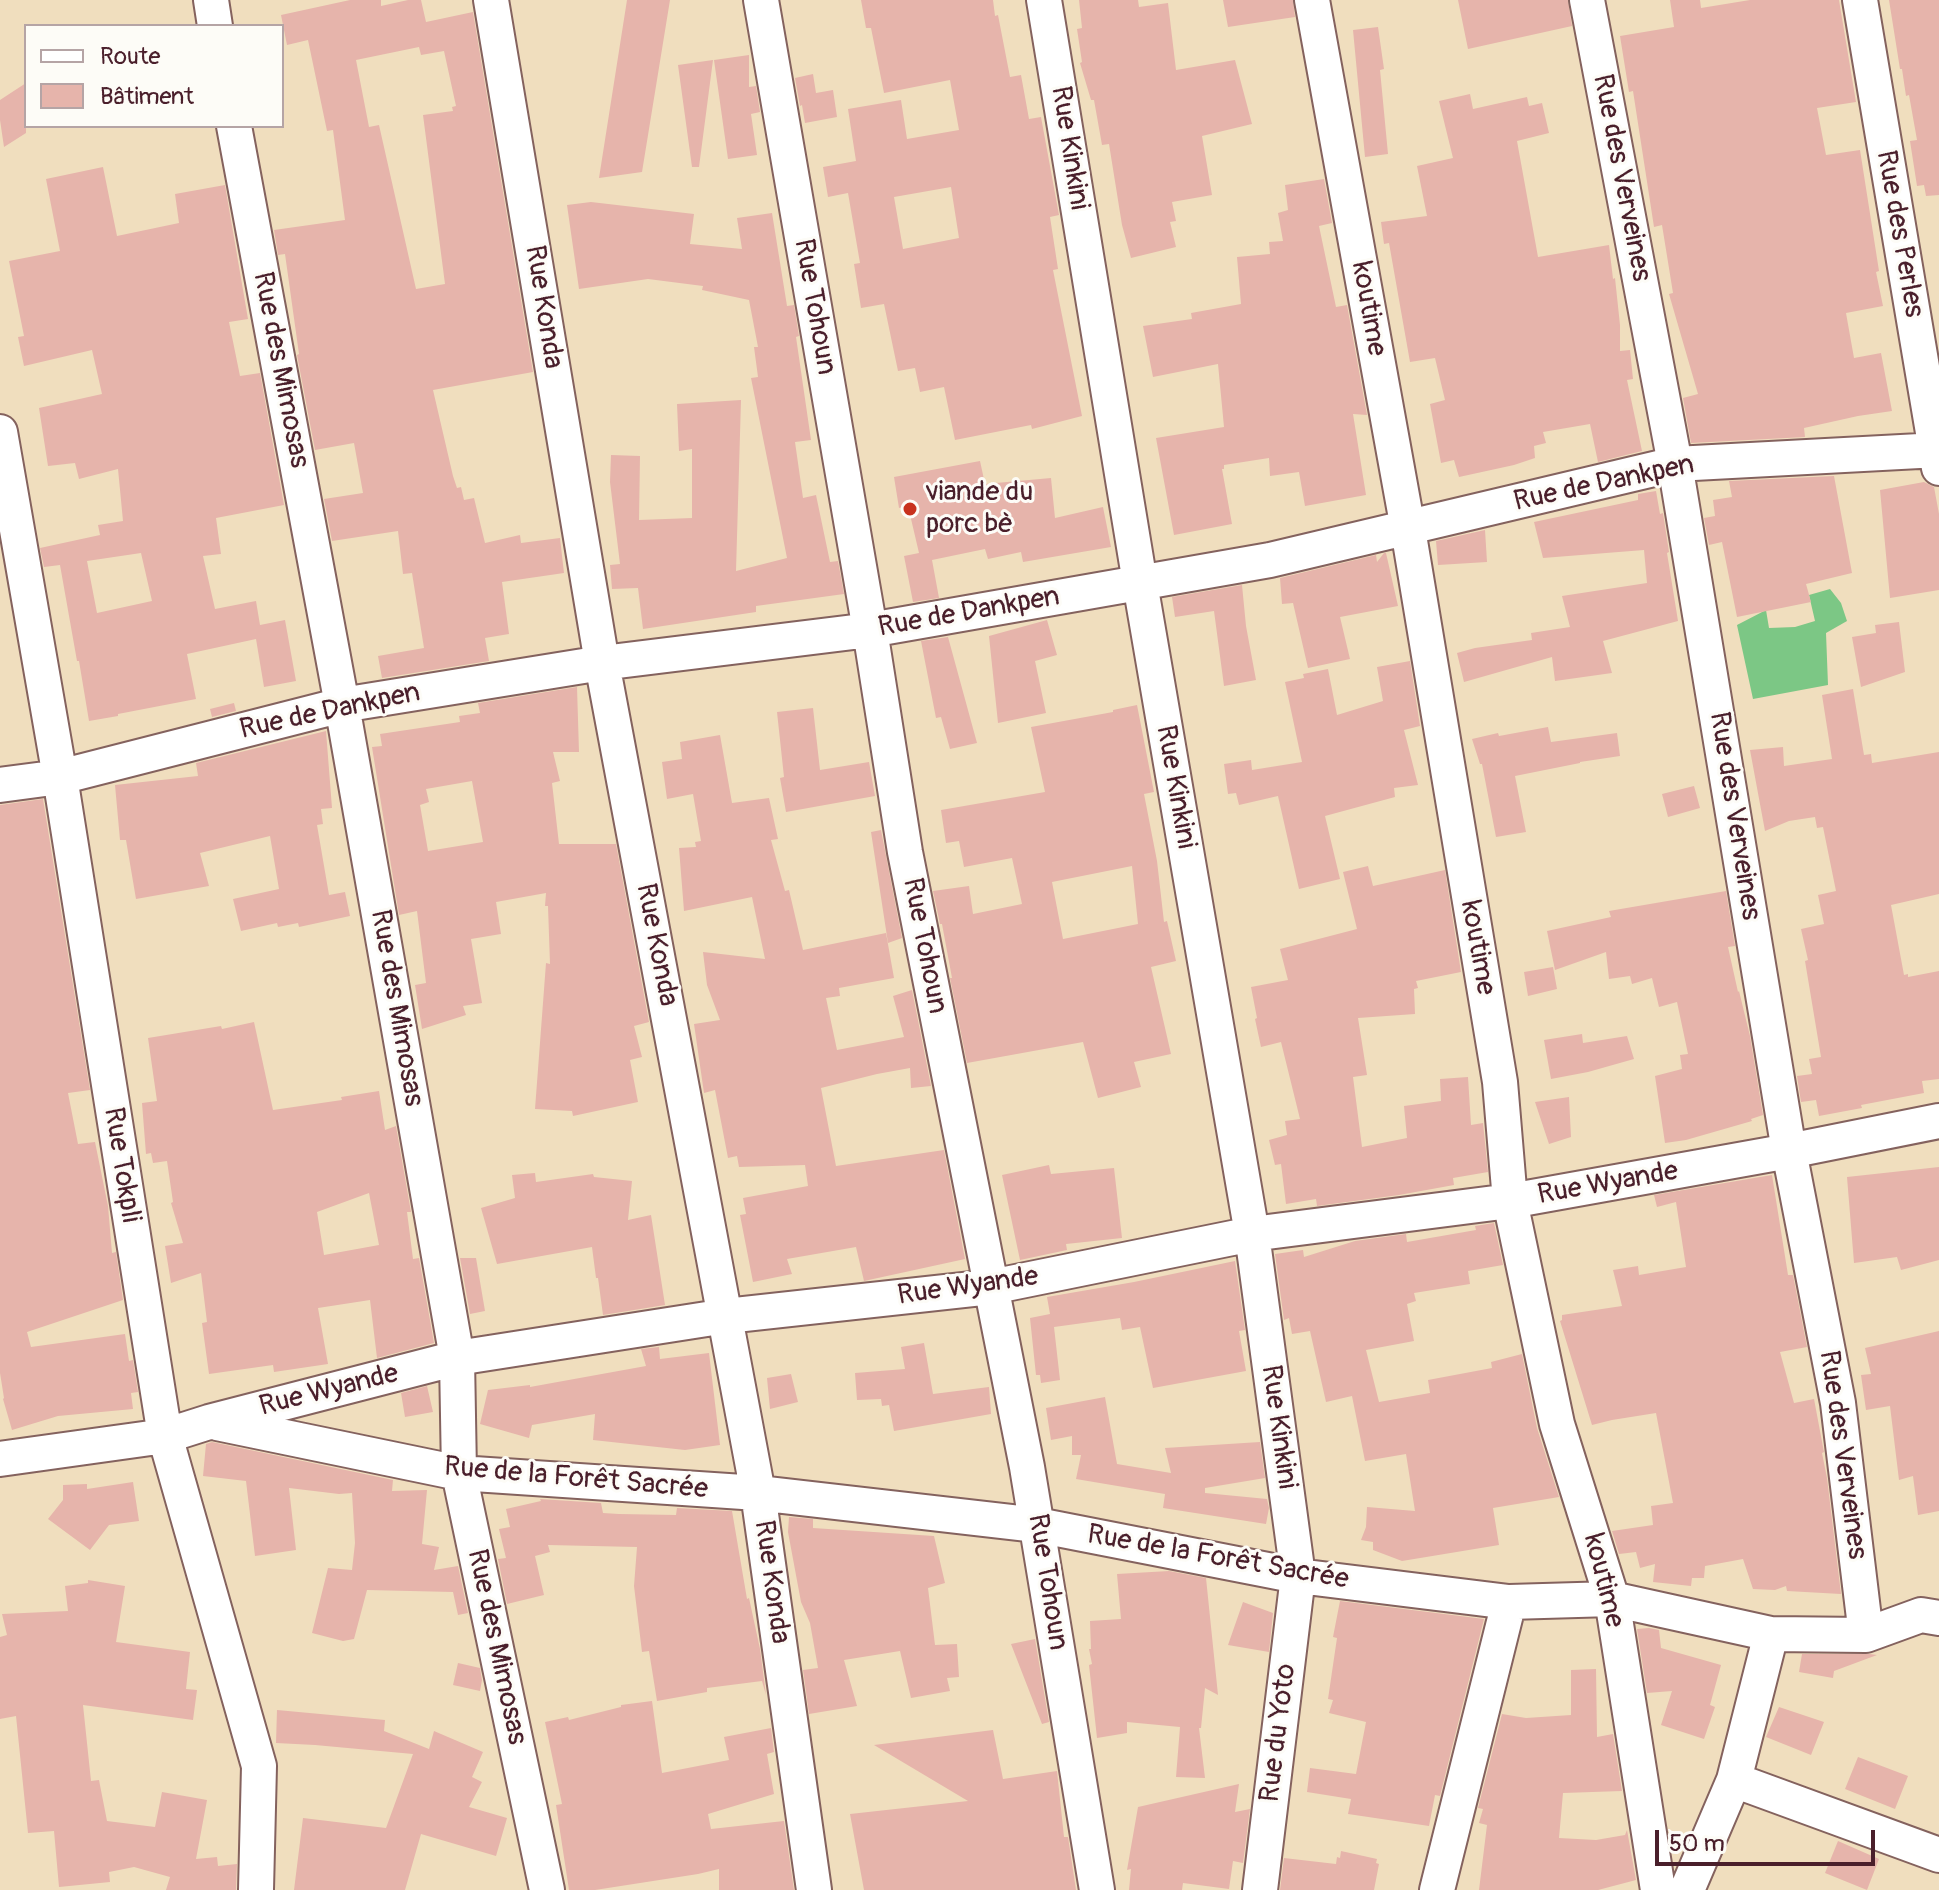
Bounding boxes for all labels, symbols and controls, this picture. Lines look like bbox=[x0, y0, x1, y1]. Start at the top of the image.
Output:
legend bbox=[24, 24, 284, 128]
text: Route bbox=[100, 42, 160, 71]
street label: Rue des Verveines bbox=[1584, 72, 1658, 284]
text: Bâtiment bbox=[100, 82, 194, 111]
street label: Rue Kinkini bbox=[1043, 84, 1095, 212]
street label: Rue des Perles bbox=[1868, 148, 1930, 320]
street label: Rue Tohoun bbox=[786, 236, 842, 378]
street label: Rue Konda bbox=[517, 243, 569, 371]
street label: koutime bbox=[1343, 259, 1393, 359]
street label: Rue des Mimosas bbox=[245, 269, 315, 471]
street label: Rue de Dankpen bbox=[1511, 448, 1697, 520]
place label: viande du porc bè bbox=[926, 476, 1033, 542]
marker: viande du porc bè bbox=[901, 500, 919, 518]
street label: Rue de Dankpen bbox=[876, 581, 1062, 645]
street label: Rue de Dankpen bbox=[237, 676, 423, 748]
street label: Rue des Verveines bbox=[1701, 709, 1767, 923]
street label: Rue Kinkini bbox=[1148, 723, 1202, 851]
street label: Rue Tohoun bbox=[894, 875, 954, 1017]
street label: Rue Konda bbox=[628, 881, 684, 1009]
street label: koutime bbox=[1452, 898, 1502, 998]
street label: Rue des Mimosas bbox=[362, 907, 430, 1109]
street label: Rue Tokpli bbox=[95, 1105, 147, 1225]
street label: Rue Wyande bbox=[1535, 1155, 1681, 1213]
street label: Rue Wyande bbox=[895, 1260, 1041, 1314]
street label: Rue des Verveines bbox=[1811, 1348, 1873, 1562]
street label: Rue Wyande bbox=[256, 1358, 402, 1424]
street label: Rue Kinkini bbox=[1253, 1363, 1303, 1491]
street label: Rue de la Forêt Sacrée bbox=[443, 1451, 709, 1507]
street label: Rue Tohoun bbox=[1020, 1511, 1074, 1653]
street label: Rue Konda bbox=[746, 1518, 796, 1646]
street label: Rue de la Forêt Sacrée bbox=[1085, 1518, 1351, 1598]
street label: koutime bbox=[1575, 1531, 1631, 1631]
street label: Rue des Mimosas bbox=[459, 1546, 533, 1748]
street label: Rue du Yoto bbox=[1254, 1662, 1304, 1804]
scale bar bbox=[1659, 1814, 1879, 1864]
text: 50 m bbox=[1669, 1829, 1725, 1858]

